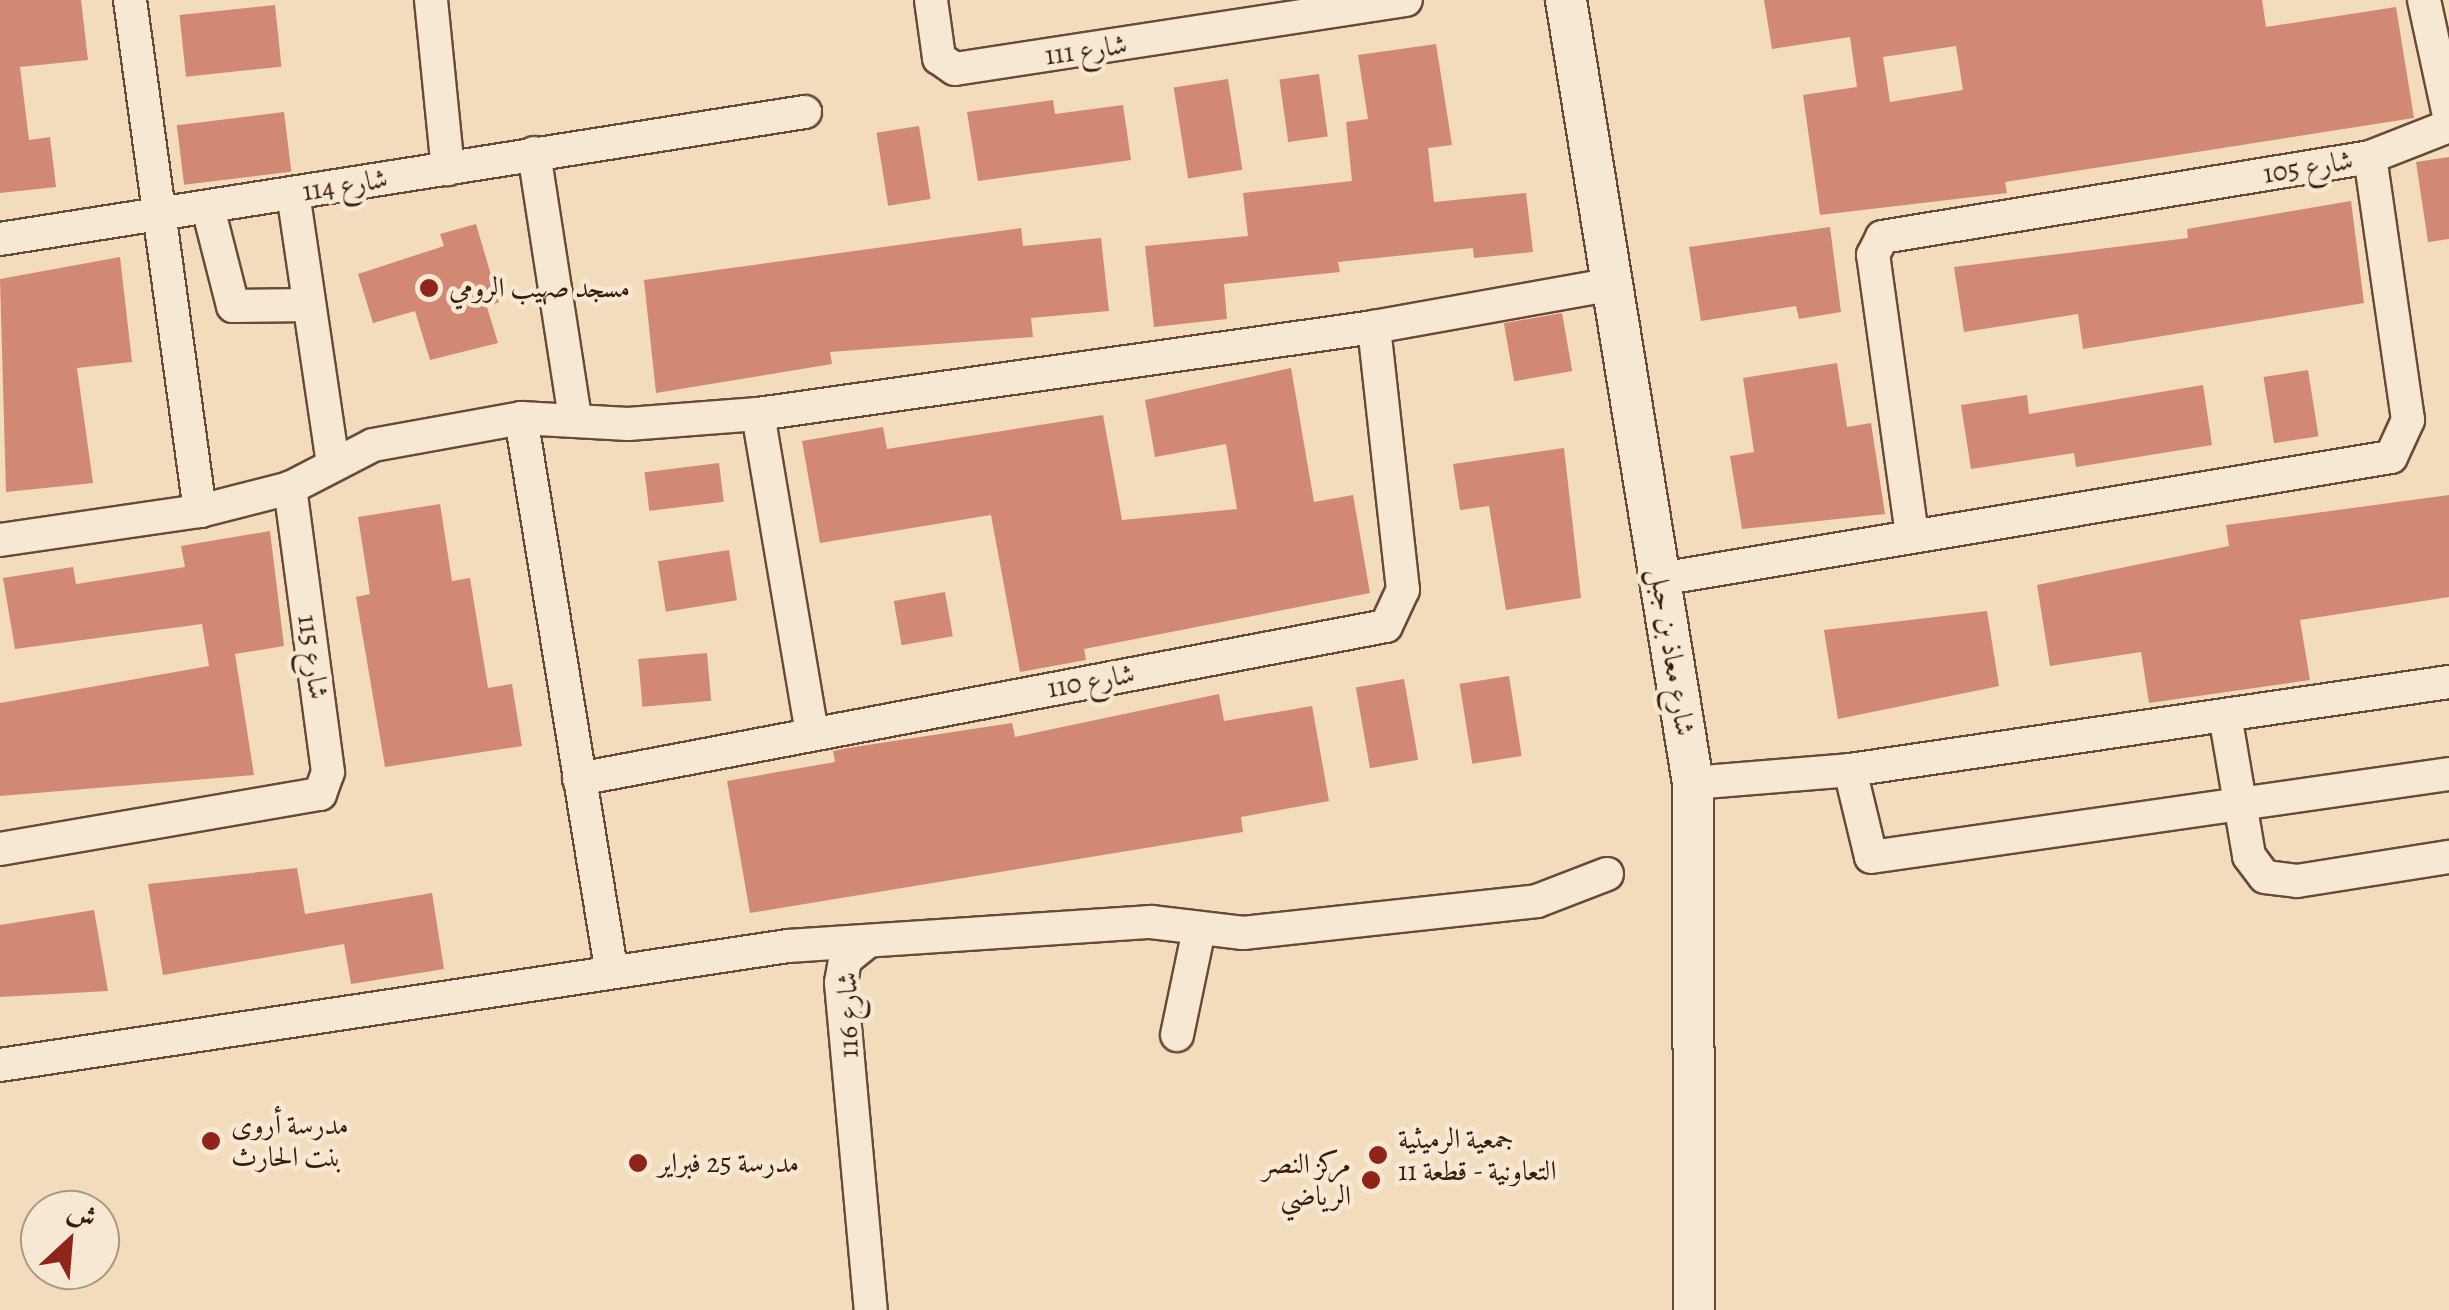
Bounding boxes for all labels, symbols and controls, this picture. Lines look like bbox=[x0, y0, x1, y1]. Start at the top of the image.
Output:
street label: شارع 111 bbox=[1043, 28, 1129, 72]
street label: شارع 105 bbox=[2261, 143, 2355, 191]
street label: شارع 114 bbox=[300, 162, 390, 208]
place label: مسجد صهيب الرومي bbox=[449, 271, 630, 305]
marker: مسجد صهيب الرومي bbox=[418, 277, 440, 299]
street label: شارع معاذ بن جبل bbox=[1642, 566, 1702, 738]
street label: شارع 115 bbox=[290, 612, 336, 702]
street label: شارع 110 bbox=[1045, 657, 1137, 705]
street label: شارع 116 bbox=[830, 972, 866, 1058]
place label: مدرسة أروى بنت الحارث bbox=[231, 1108, 349, 1174]
place label: جمعية الرميثية التعاونية - قطعة 11 bbox=[1398, 1122, 1558, 1188]
marker: مدرسة أروى بنت الحارث bbox=[200, 1130, 222, 1152]
marker: جمعية الرميثية التعاونية - قطعة 11 bbox=[1367, 1144, 1389, 1166]
place label: مدرسة 25 فبراير bbox=[658, 1146, 799, 1180]
place label: مركز النصر الرياضي bbox=[1262, 1147, 1351, 1213]
marker: مدرسة 25 فبراير bbox=[627, 1152, 649, 1174]
marker: مركز النصر الرياضي bbox=[1360, 1169, 1382, 1191]
north arrow bbox=[20, 1190, 120, 1290]
text: ش bbox=[61, 1192, 103, 1238]

